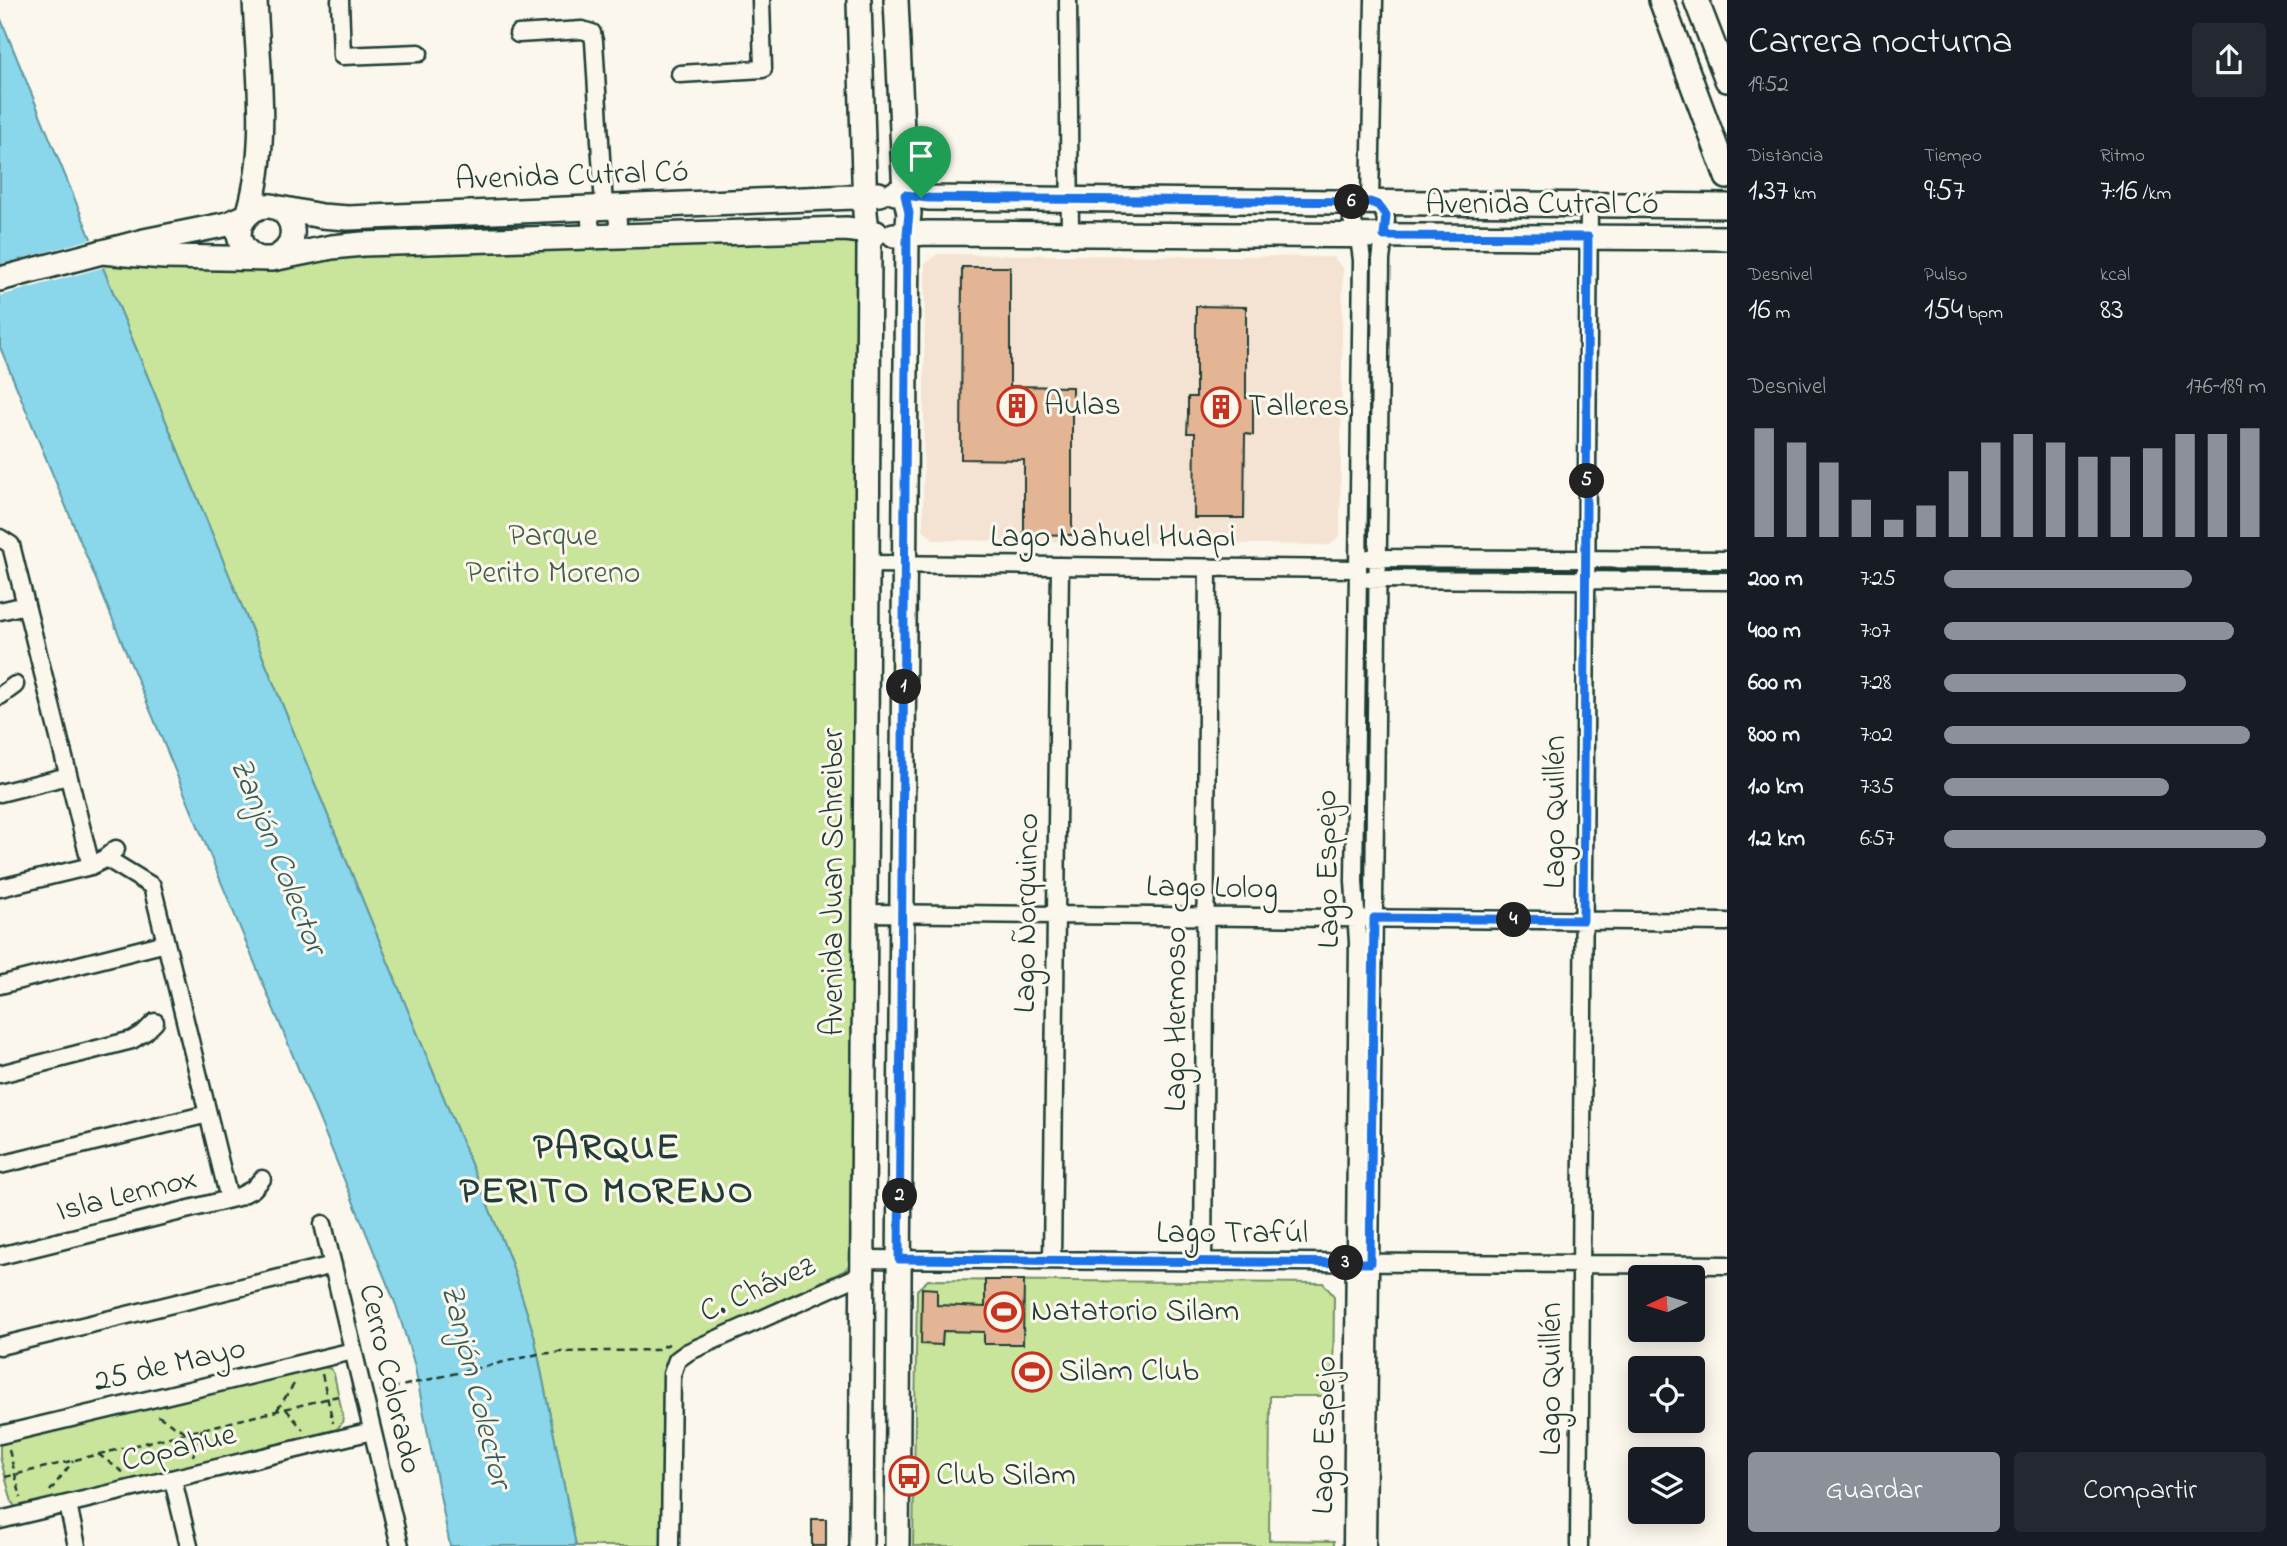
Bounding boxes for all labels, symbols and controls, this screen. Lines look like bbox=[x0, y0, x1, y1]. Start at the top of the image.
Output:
text: Carrera nocturna bbox=[1748, 15, 2013, 71]
button: share bbox=[2192, 23, 2266, 97]
text: 19:52 bbox=[1748, 69, 1789, 102]
pin bbox=[891, 126, 951, 198]
icon: arrive bbox=[902, 137, 940, 175]
text: Distancia bbox=[1748, 143, 1823, 170]
text: Tiempo bbox=[1924, 143, 1982, 170]
text: Ritmo bbox=[2100, 143, 2145, 170]
street label: Avenida Cutral Có bbox=[455, 149, 689, 205]
text: 1.37 bbox=[1748, 170, 1788, 214]
text: 9:57 bbox=[1924, 170, 1965, 214]
text: 7:16 bbox=[2100, 170, 2138, 214]
text: km bbox=[1788, 181, 1816, 208]
text: /km bbox=[2138, 181, 2171, 208]
street label: Avenida Cutral Có bbox=[1425, 182, 1659, 229]
pin: 6 bbox=[1334, 184, 1370, 220]
text: 6 bbox=[1347, 188, 1356, 215]
text: Desnivel bbox=[1748, 262, 1813, 289]
text: Pulso bbox=[1924, 262, 1967, 289]
text: kcal bbox=[2100, 262, 2130, 289]
text: 16 bbox=[1748, 289, 1771, 333]
text: 154 bbox=[1924, 289, 1963, 333]
text: 83 bbox=[2100, 289, 2124, 333]
text: m bbox=[1771, 300, 1790, 327]
text: bpm bbox=[1963, 300, 2003, 327]
text: Desnivel bbox=[1748, 371, 1826, 404]
text: 176–189 m bbox=[2186, 371, 2266, 404]
place label: Aulas bbox=[1044, 383, 1121, 430]
place label: Talleres bbox=[1248, 384, 1349, 431]
building icon: Aulas bbox=[996, 385, 1038, 427]
building icon: Talleres bbox=[1200, 386, 1242, 428]
pin: 5 bbox=[1570, 463, 1604, 498]
text: 5 bbox=[1581, 467, 1592, 494]
park label: Parque Perito Moreno bbox=[466, 514, 640, 598]
street label: Lago Nahuel Huapi bbox=[990, 515, 1236, 562]
text: 200 m bbox=[1748, 563, 1803, 596]
text: 7:25 bbox=[1860, 563, 1896, 596]
text: 400 m bbox=[1748, 615, 1801, 648]
text: 7:07 bbox=[1860, 615, 1891, 648]
text: 600 m bbox=[1748, 667, 1802, 700]
text: 7:28 bbox=[1860, 667, 1892, 700]
pin: 1 bbox=[886, 670, 922, 704]
text: 1 bbox=[900, 673, 907, 700]
text: 800 m bbox=[1748, 719, 1800, 752]
text: 7:02 bbox=[1860, 719, 1893, 752]
street label: Avenida Juan Schreiber bbox=[811, 728, 858, 1036]
street label: Lago Quillén bbox=[1533, 735, 1580, 889]
water label: Zanjón Colector bbox=[216, 750, 340, 965]
text: 1.0 km bbox=[1748, 771, 1804, 804]
text: 7:35 bbox=[1860, 771, 1894, 804]
street label: Lago Espejo bbox=[1304, 789, 1354, 949]
street label: Lago Ñorquinco bbox=[1003, 812, 1053, 1014]
text: 1.2 km bbox=[1748, 823, 1805, 856]
text: 6:57 bbox=[1860, 823, 1895, 856]
street label: Lago Lolog bbox=[1146, 864, 1278, 914]
pin: 4 bbox=[1496, 902, 1532, 937]
text: 4 bbox=[1510, 906, 1517, 933]
street label: Lago Hermoso bbox=[1154, 926, 1201, 1112]
district label: PARQUE PERITO MORENO bbox=[459, 1121, 755, 1221]
street label: Isla Lennox bbox=[52, 1156, 202, 1236]
pin: 2 bbox=[883, 1178, 918, 1214]
text: 2 bbox=[895, 1182, 904, 1209]
street label: Lago Trafúl bbox=[1156, 1211, 1308, 1258]
street label: C. Chávez bbox=[693, 1243, 824, 1336]
pin: 3 bbox=[1328, 1246, 1364, 1280]
text: 3 bbox=[1342, 1249, 1349, 1276]
north arrow bbox=[1628, 1265, 1704, 1342]
map controls bbox=[1628, 1265, 1705, 1524]
street label: Cerro Colorado bbox=[344, 1279, 434, 1479]
water label: Zanjón Colector bbox=[426, 1279, 524, 1497]
place label: Natatorio Silam bbox=[1031, 1289, 1239, 1336]
sports icon: Natatorio Silam bbox=[983, 1291, 1025, 1333]
street label: Lago Quillén bbox=[1529, 1302, 1576, 1456]
street label: 25 de Mayo bbox=[89, 1326, 251, 1406]
place label: Silam Club bbox=[1059, 1349, 1199, 1396]
sports icon: Silam Club bbox=[1011, 1351, 1053, 1393]
street label: Lago Espejo bbox=[1301, 1355, 1351, 1515]
button: locate bbox=[1628, 1356, 1705, 1433]
street label: Copahue bbox=[117, 1412, 242, 1486]
button: layers bbox=[1628, 1447, 1705, 1524]
button: Guardar bbox=[1748, 1452, 2000, 1532]
button: Compartir bbox=[2014, 1452, 2266, 1532]
place label: Club Silam bbox=[936, 1453, 1076, 1500]
bus stop icon: Club Silam bbox=[888, 1455, 930, 1497]

